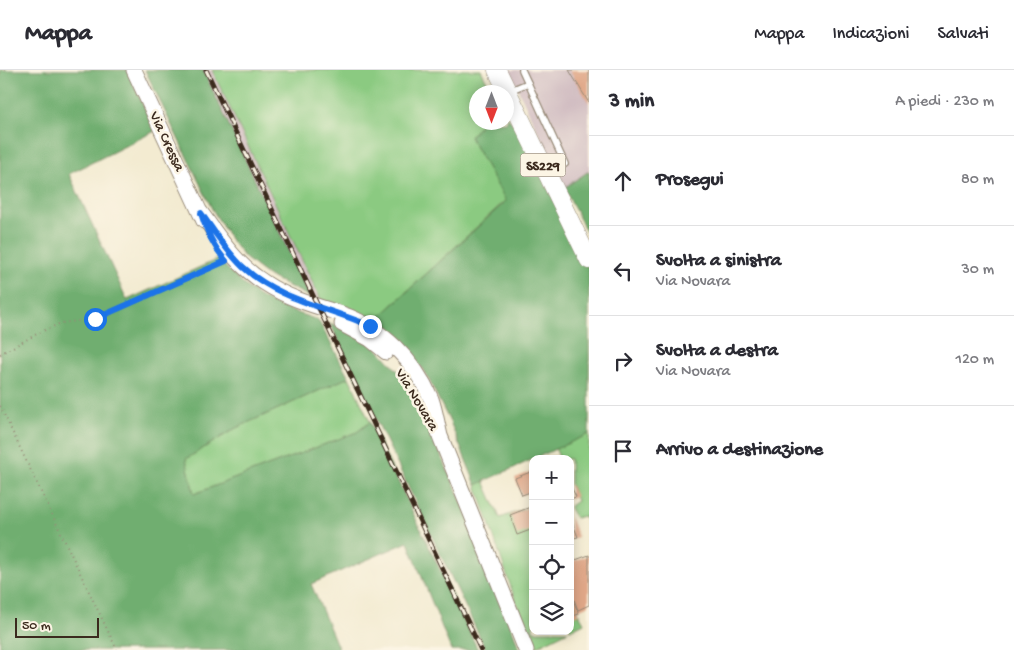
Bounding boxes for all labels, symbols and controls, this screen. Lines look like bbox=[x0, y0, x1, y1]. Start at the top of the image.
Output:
text: Mappa bbox=[25, 20, 92, 49]
text: Mappa bbox=[754, 24, 804, 45]
text: Indicazioni bbox=[832, 24, 910, 45]
text: Salvati bbox=[938, 24, 989, 45]
north arrow bbox=[469, 85, 514, 130]
text: 3 min bbox=[609, 90, 654, 115]
text: A piedi · 230 m bbox=[895, 93, 994, 112]
street label: Via Cressa bbox=[144, 108, 188, 175]
road number: SS229 bbox=[520, 154, 566, 176]
icon: ahead bbox=[609, 167, 637, 195]
text: Prosegui bbox=[656, 169, 724, 192]
text: 80 m bbox=[961, 171, 994, 190]
text: Svolta a sinistra bbox=[656, 250, 781, 273]
icon: left bbox=[609, 257, 637, 285]
text: 30 m bbox=[961, 261, 994, 280]
text: Via Novara bbox=[656, 273, 730, 292]
route start bbox=[84, 308, 107, 331]
route end bbox=[359, 315, 382, 338]
text: Svolta a destra bbox=[656, 340, 778, 363]
icon: right bbox=[609, 347, 637, 375]
text: 120 m bbox=[955, 351, 994, 370]
text: Via Novara bbox=[656, 363, 730, 382]
street label: Via Novara bbox=[390, 365, 442, 435]
icon: arrive bbox=[609, 437, 637, 465]
text: Arrivo a destinazione bbox=[656, 439, 823, 462]
map controls bbox=[529, 455, 574, 635]
button: + bbox=[529, 455, 574, 500]
button: − bbox=[529, 500, 574, 545]
button: locate bbox=[529, 545, 574, 590]
button: layers bbox=[529, 590, 574, 635]
scale bar bbox=[15, 615, 99, 638]
text: 50 m bbox=[22, 618, 51, 635]

